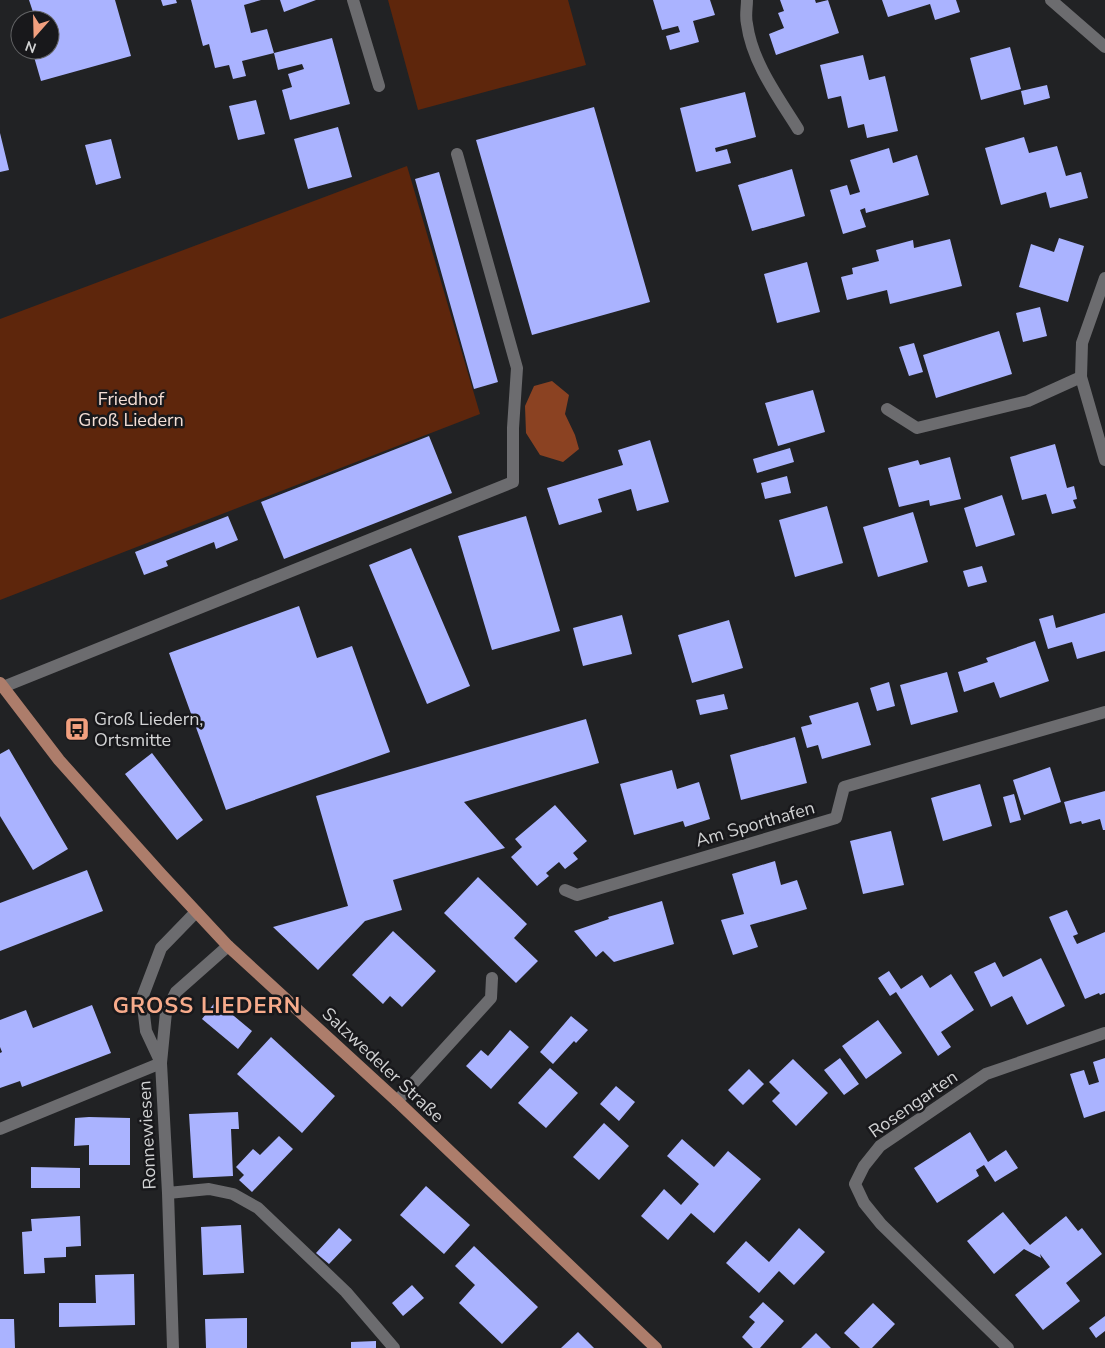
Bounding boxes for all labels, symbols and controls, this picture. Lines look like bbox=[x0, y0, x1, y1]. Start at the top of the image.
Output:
north arrow bbox=[10, 10, 60, 60]
text: N bbox=[23, 36, 39, 57]
park label: Friedhof Groß Liedern bbox=[78, 387, 184, 432]
place label: Groß Liedern, Ortsmitte bbox=[94, 707, 203, 752]
bus stop icon: Groß Liedern, Ortsmitte bbox=[64, 716, 90, 742]
street label: Am Sporthafen bbox=[692, 795, 818, 853]
district label: GROSS LIEDERN bbox=[113, 991, 301, 1021]
street label: Salzwedeler Straße bbox=[317, 1002, 449, 1128]
street label: Rosengarten bbox=[864, 1065, 962, 1143]
street label: Ronnewiesen bbox=[132, 1080, 162, 1190]

